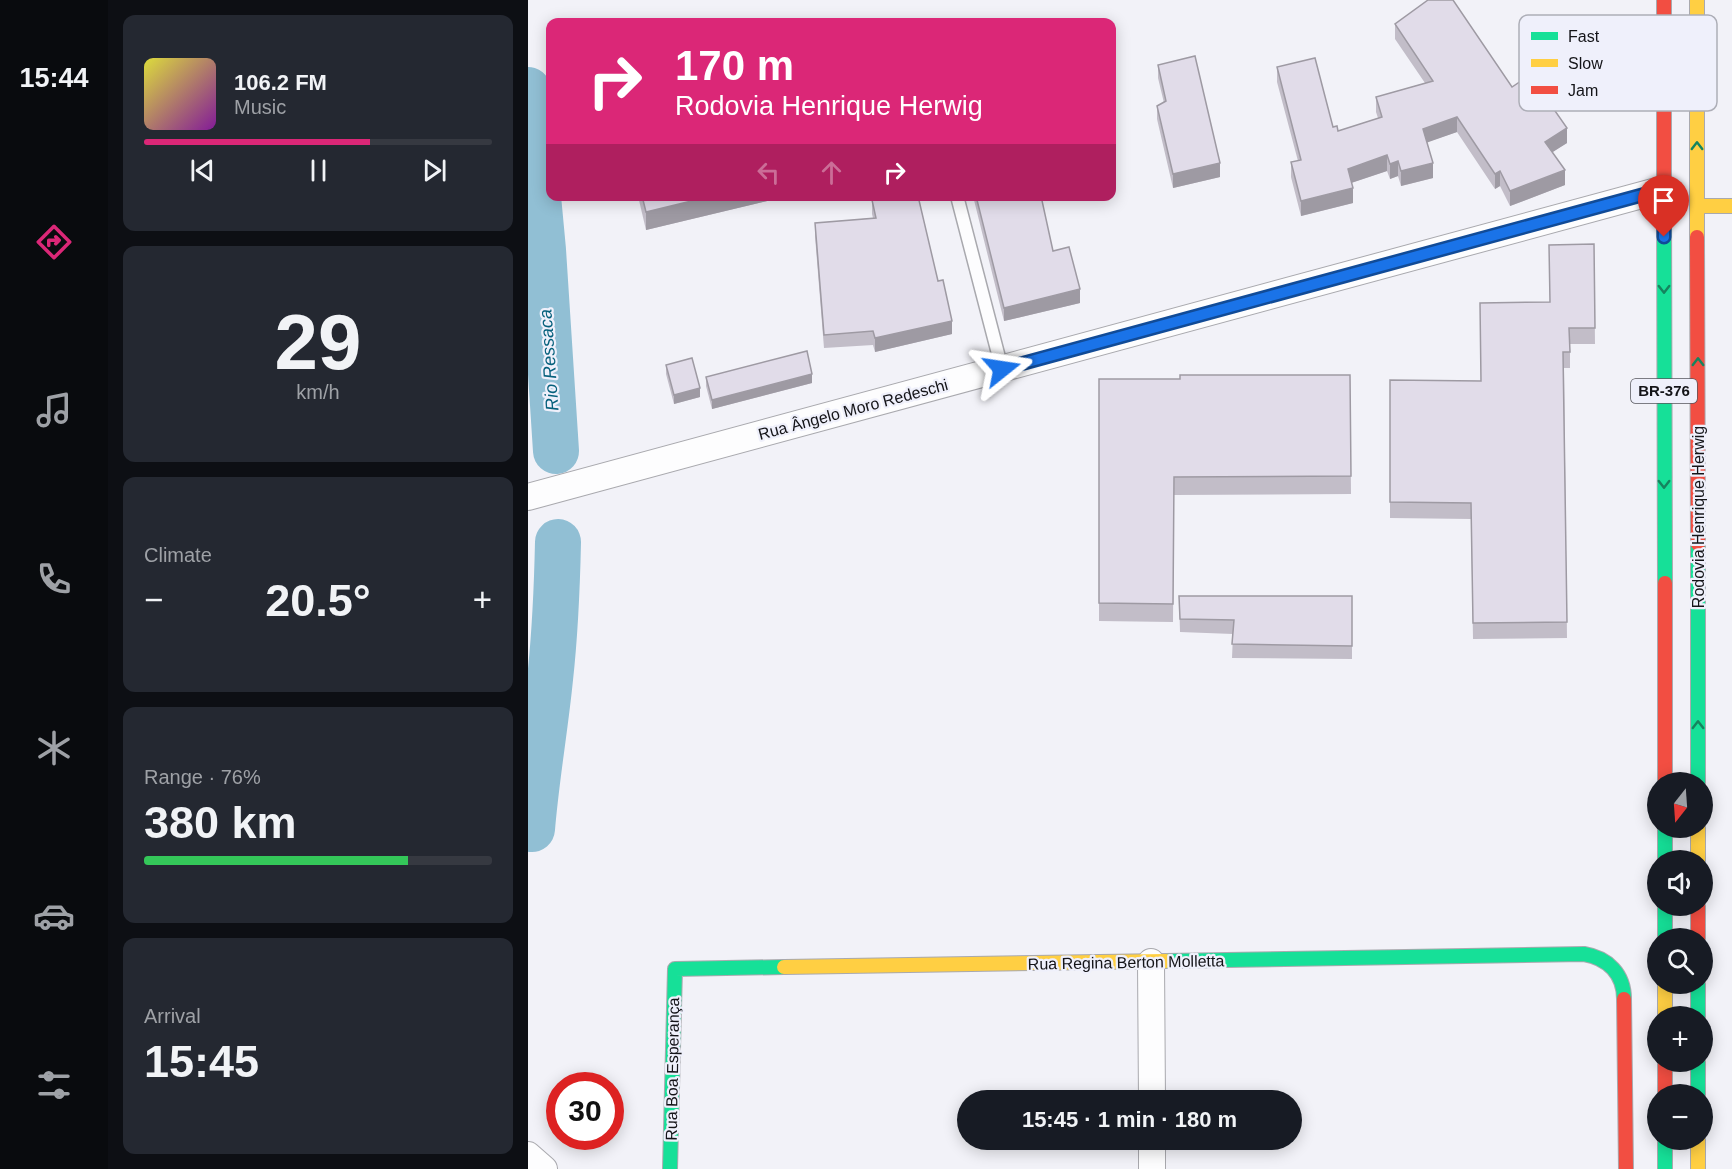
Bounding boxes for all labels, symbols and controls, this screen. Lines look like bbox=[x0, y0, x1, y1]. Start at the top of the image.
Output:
legend bbox=[1519, 15, 1717, 111]
text: Fast bbox=[1568, 28, 1600, 45]
icon: right bbox=[576, 42, 654, 120]
text: 170 m bbox=[675, 42, 794, 89]
text: Slow bbox=[1568, 55, 1603, 72]
text: 15:44 bbox=[19, 63, 89, 93]
text: 106.2 FM bbox=[234, 70, 327, 95]
text: Jam bbox=[1568, 82, 1598, 99]
text: Rodovia Henrique Herwig bbox=[675, 91, 983, 121]
text: Music bbox=[234, 96, 286, 118]
one-way arrow bbox=[1691, 141, 1703, 150]
icon: previous bbox=[186, 154, 219, 187]
icon: pause bbox=[302, 154, 335, 187]
icon: next bbox=[418, 154, 451, 187]
icon: left bbox=[752, 156, 785, 189]
icon: ahead bbox=[815, 156, 848, 189]
icon: right bbox=[878, 156, 911, 189]
pin bbox=[1638, 175, 1689, 237]
icon: arrive bbox=[1647, 184, 1680, 217]
icon: directions bbox=[33, 221, 75, 263]
one-way arrow bbox=[1658, 285, 1670, 294]
text: 29 bbox=[275, 298, 361, 386]
water label: Rio Ressaca bbox=[535, 308, 563, 412]
position arrow bbox=[970, 337, 1034, 401]
one-way arrow bbox=[1692, 357, 1704, 366]
street label: Rua Ângelo Moro Redeschi bbox=[756, 375, 950, 443]
road number: BR-376 bbox=[1631, 379, 1697, 403]
text: km/h bbox=[296, 381, 340, 403]
icon: music bbox=[33, 389, 75, 431]
street label: Rodovia Henrique Herwig bbox=[1690, 426, 1707, 608]
one-way arrow bbox=[1658, 480, 1670, 489]
text: Climate bbox=[144, 544, 212, 566]
icon: phone bbox=[33, 558, 75, 600]
text: 20.5° bbox=[265, 575, 371, 626]
text: − bbox=[144, 581, 163, 618]
text: + bbox=[473, 581, 492, 618]
one-way arrow bbox=[1692, 720, 1704, 729]
icon: climate bbox=[33, 727, 75, 769]
text: Range · 76% bbox=[144, 766, 261, 788]
north arrow bbox=[1647, 772, 1713, 838]
map controls bbox=[1647, 772, 1713, 1150]
text: 380 km bbox=[144, 797, 297, 848]
button: sound bbox=[1647, 850, 1713, 916]
icon: car bbox=[33, 895, 75, 937]
button: search bbox=[1647, 928, 1713, 994]
street label: Rua Regina Berton Molletta bbox=[1028, 952, 1225, 973]
street label: Rua Boa Esperança bbox=[663, 997, 682, 1141]
text: Arrival bbox=[144, 1005, 201, 1027]
button: + bbox=[1647, 1006, 1713, 1072]
text: 15:45 bbox=[144, 1036, 259, 1087]
icon: filters bbox=[33, 1064, 75, 1106]
speed limit sign: 30 bbox=[546, 1072, 624, 1150]
button: − bbox=[1647, 1084, 1713, 1150]
text: 15:45 · 1 min · 180 m bbox=[1022, 1107, 1237, 1132]

